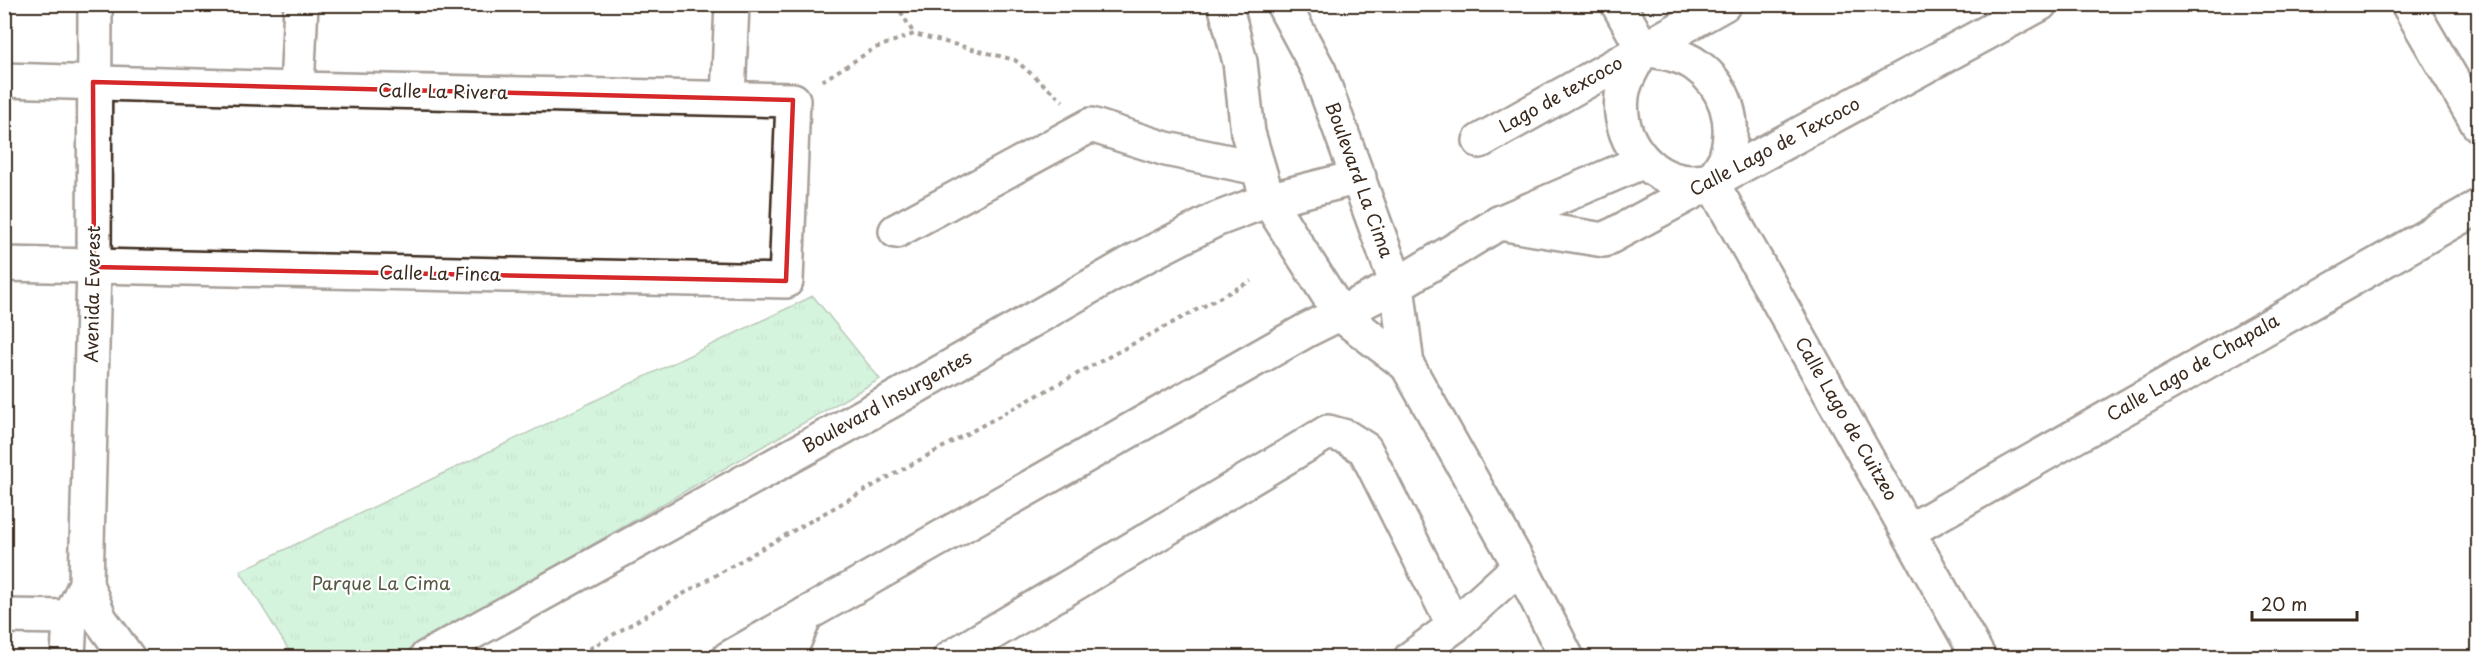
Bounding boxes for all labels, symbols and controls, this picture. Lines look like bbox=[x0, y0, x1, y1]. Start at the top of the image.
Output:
street label: Lago de texcoco bbox=[1494, 49, 1627, 139]
street label: Calle La Rivera bbox=[378, 76, 508, 105]
street label: Calle Lago de Texcoco bbox=[1684, 89, 1864, 202]
street label: Boulevard La Cima bbox=[1320, 98, 1401, 262]
street label: Avenida Everest bbox=[77, 225, 106, 363]
street label: Calle La Finca bbox=[379, 258, 502, 287]
street label: Calle Lago de Chapala bbox=[2101, 306, 2284, 427]
street label: Calle Lago de Cuitzeo bbox=[1789, 331, 1905, 505]
street label: Boulevard Insurgentes bbox=[797, 343, 976, 459]
park label: Parque La Cima bbox=[312, 569, 451, 596]
scale bar bbox=[2252, 584, 2357, 622]
text: 20 m bbox=[2261, 590, 2307, 617]

